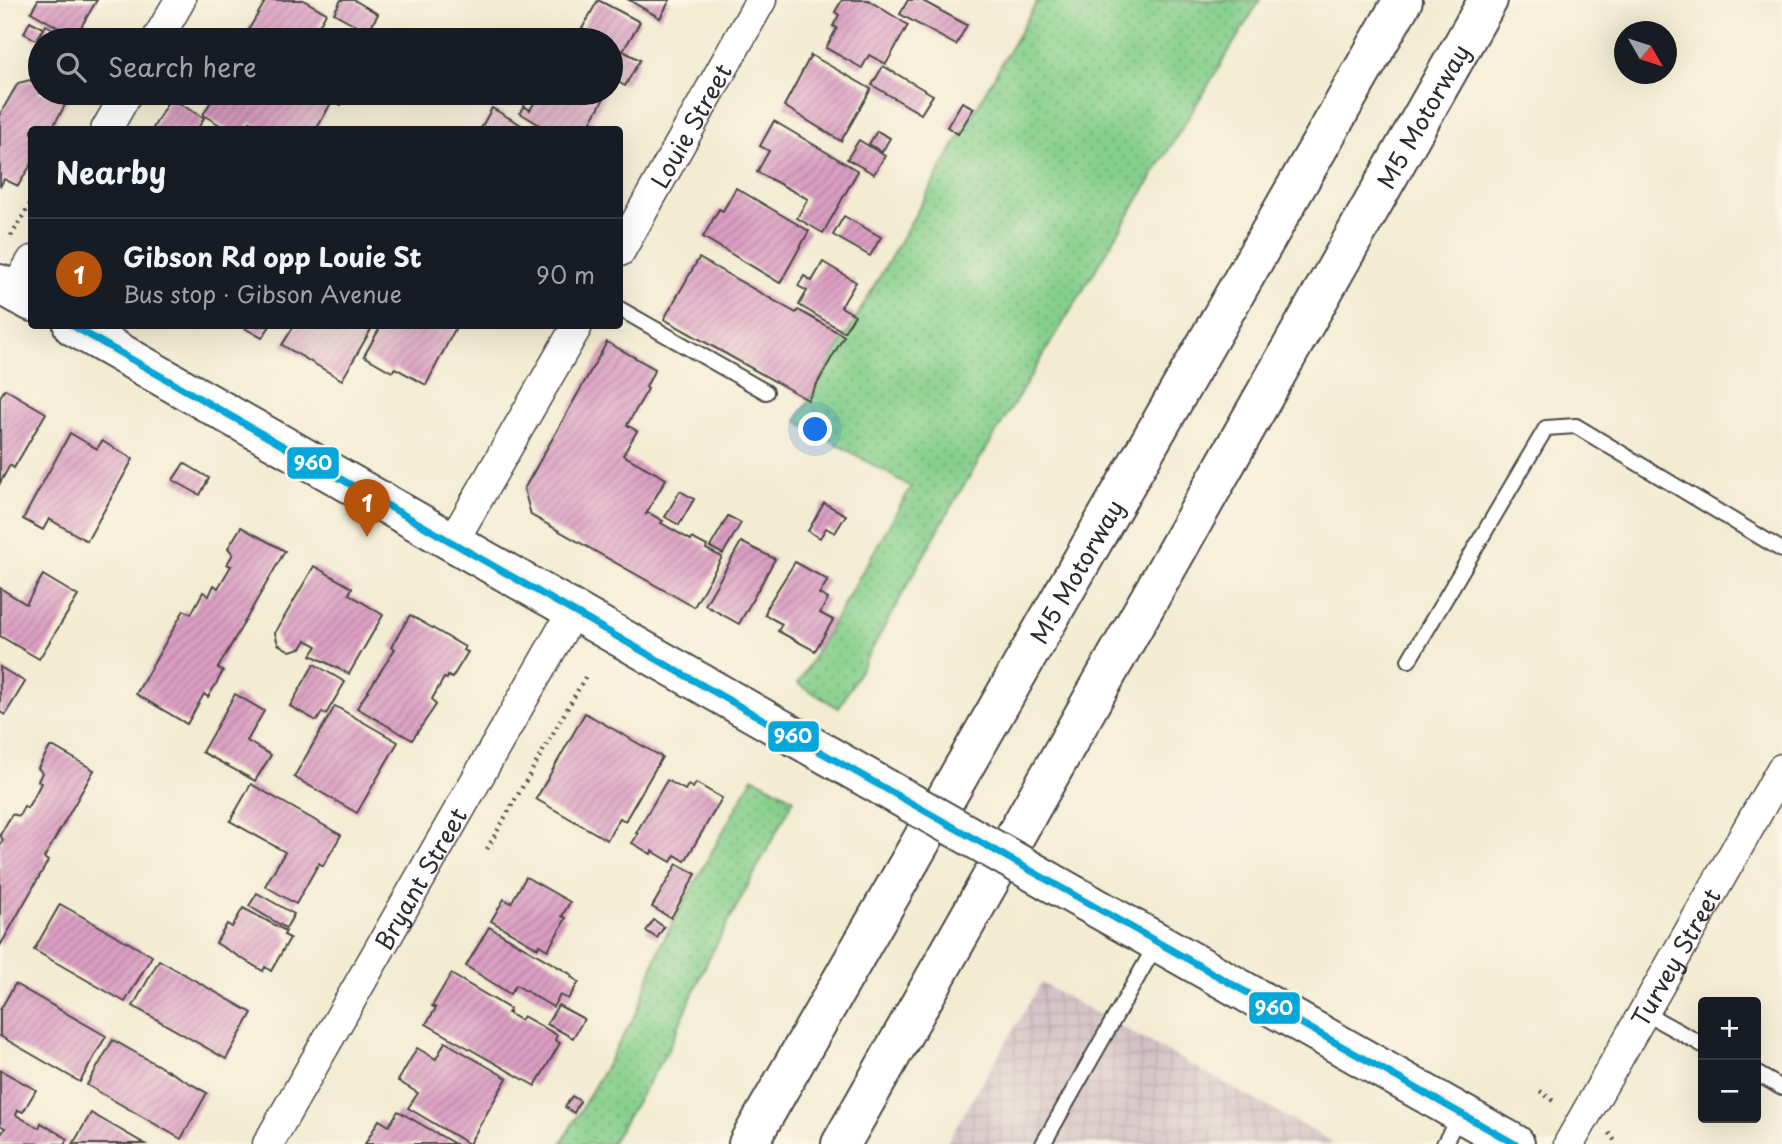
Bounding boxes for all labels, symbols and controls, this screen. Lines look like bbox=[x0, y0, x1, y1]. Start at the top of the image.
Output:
north arrow bbox=[1614, 21, 1677, 84]
search box bbox=[28, 28, 623, 105]
street label: M5 Motorway bbox=[1367, 37, 1478, 195]
text: Search here bbox=[108, 47, 257, 86]
icon: search bbox=[52, 48, 90, 86]
street label: Louie Street bbox=[641, 56, 740, 194]
text: Nearby bbox=[56, 149, 166, 194]
text: Gibson Rd opp Louie St bbox=[123, 237, 422, 276]
text: 1 bbox=[74, 257, 85, 292]
text: 90 m bbox=[536, 257, 595, 292]
text: Bus stop · Gibson Avenue bbox=[123, 276, 402, 311]
your location bbox=[798, 412, 832, 446]
line badge: 960 bbox=[286, 446, 340, 480]
text: 960 bbox=[294, 448, 332, 476]
pin: 1 bbox=[344, 479, 390, 537]
street label: M5 Motorway bbox=[1020, 492, 1132, 650]
line badge: 960 bbox=[767, 720, 820, 753]
text: 960 bbox=[774, 721, 812, 749]
street label: Bryant Street bbox=[365, 800, 475, 956]
street label: Turvey Street bbox=[1622, 881, 1729, 1033]
line badge: 960 bbox=[1248, 991, 1301, 1025]
text: 960 bbox=[1255, 993, 1293, 1021]
map controls bbox=[1698, 997, 1761, 1123]
button: + bbox=[1698, 997, 1761, 1060]
button: − bbox=[1698, 1060, 1761, 1123]

